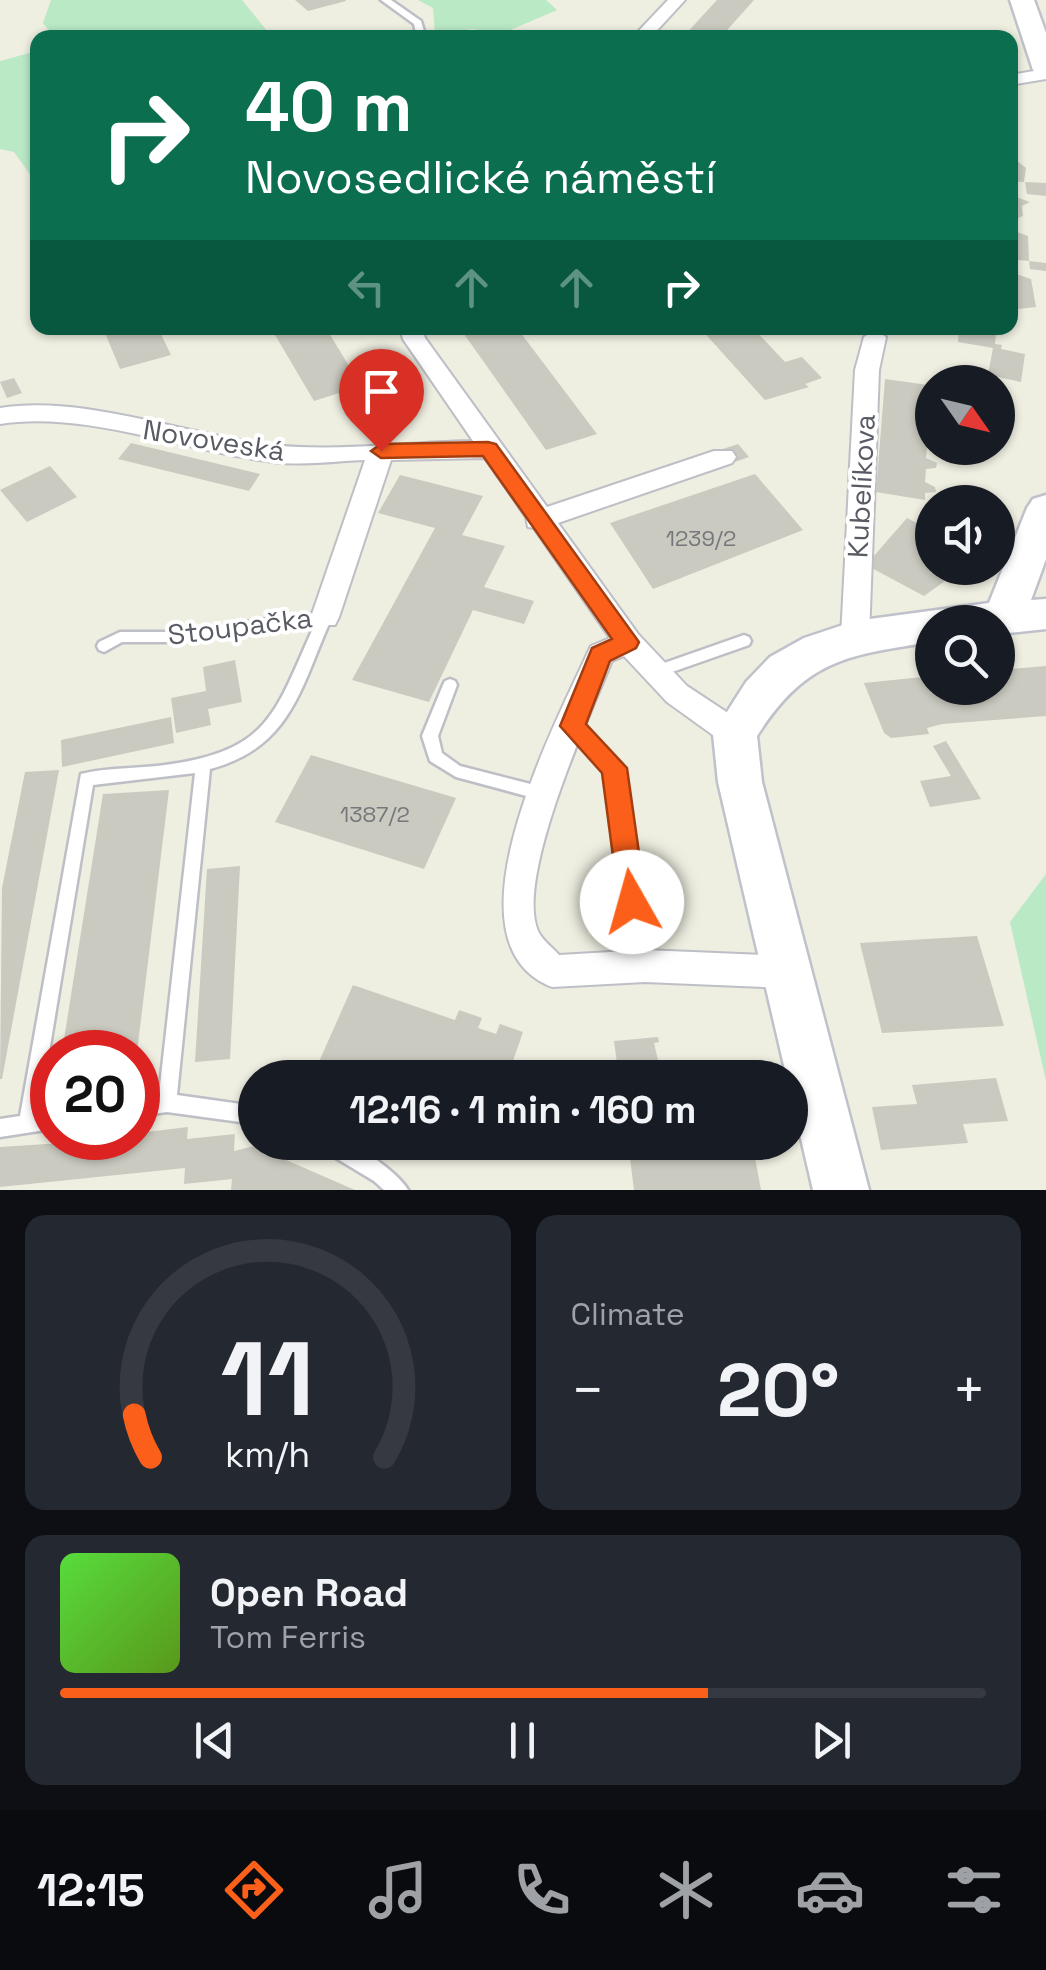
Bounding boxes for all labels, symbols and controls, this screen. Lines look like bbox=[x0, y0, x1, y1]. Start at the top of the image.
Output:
text: 40 m bbox=[245, 62, 412, 151]
icon: right bbox=[80, 70, 210, 200]
text: Novosedlické náměstí bbox=[245, 149, 716, 206]
icon: left bbox=[339, 260, 394, 315]
icon: ahead bbox=[444, 260, 499, 315]
icon: ahead bbox=[549, 260, 604, 315]
icon: right bbox=[654, 260, 709, 315]
pin bbox=[339, 349, 424, 452]
icon: arrive bbox=[354, 364, 409, 419]
north arrow bbox=[915, 365, 1015, 465]
map controls bbox=[915, 365, 1015, 705]
street label: Novoveská bbox=[140, 411, 288, 469]
street label: Kubelíkova bbox=[839, 413, 883, 559]
button: sound bbox=[915, 485, 1015, 585]
house number: 1239/2 bbox=[666, 524, 736, 552]
street label: Stoupačka bbox=[166, 599, 314, 653]
button: search bbox=[915, 605, 1015, 705]
house number: 1387/2 bbox=[340, 800, 410, 828]
position arrow bbox=[580, 850, 684, 954]
speed limit sign: 20 bbox=[30, 1030, 160, 1160]
text: 12:16 · 1 min · 160 m bbox=[349, 1086, 697, 1134]
text: Climate bbox=[571, 1294, 685, 1334]
text: 11 bbox=[221, 1313, 315, 1445]
text: 20° bbox=[717, 1342, 840, 1438]
text: − bbox=[571, 1355, 605, 1425]
text: + bbox=[952, 1355, 986, 1425]
text: km/h bbox=[225, 1432, 310, 1477]
text: Open Road bbox=[210, 1569, 408, 1617]
text: Tom Ferris bbox=[210, 1617, 366, 1657]
icon: previous bbox=[187, 1713, 242, 1768]
icon: pause bbox=[495, 1713, 550, 1768]
icon: next bbox=[804, 1713, 859, 1768]
icon: directions bbox=[219, 1855, 289, 1925]
icon: music bbox=[363, 1855, 433, 1925]
icon: phone bbox=[507, 1855, 577, 1925]
icon: climate bbox=[651, 1855, 721, 1925]
icon: car bbox=[795, 1855, 865, 1925]
icon: filters bbox=[939, 1855, 1009, 1925]
text: 12:15 bbox=[37, 1862, 145, 1919]

